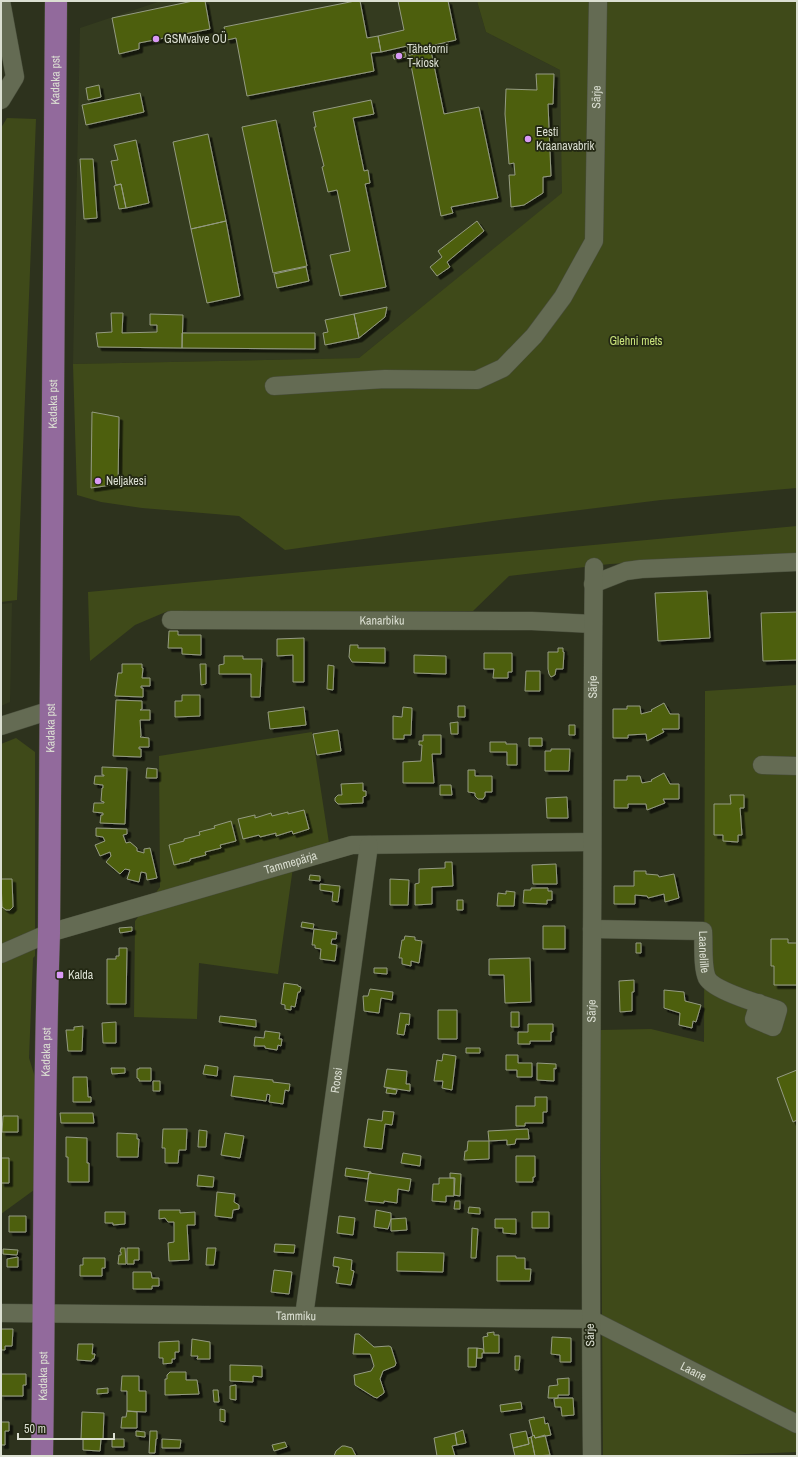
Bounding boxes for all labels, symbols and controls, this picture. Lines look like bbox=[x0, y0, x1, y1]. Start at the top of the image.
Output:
place label: GSMvalve OÜ bbox=[164, 30, 227, 47]
marker: GSMvalve OÜ bbox=[151, 34, 161, 44]
place label: Tähetorni T-kiosk bbox=[407, 41, 448, 71]
marker: Tähetorni T-kiosk bbox=[394, 51, 404, 61]
street label: Kadaka pst bbox=[47, 55, 64, 105]
street label: Särje bbox=[588, 85, 605, 109]
place label: Eesti Kraanavabrik bbox=[536, 124, 595, 154]
marker: Eesti Kraanavabrik bbox=[523, 134, 533, 144]
park label: Glehni mets bbox=[609, 333, 663, 349]
street label: Kadaka pst bbox=[45, 379, 61, 429]
place label: Neljakesi bbox=[106, 473, 146, 489]
marker: Neljakesi bbox=[93, 476, 103, 486]
street label: Kanarbiku bbox=[360, 613, 404, 629]
street label: Särje bbox=[585, 675, 601, 699]
street label: Kadaka pst bbox=[42, 703, 59, 753]
street label: Tammepärja bbox=[262, 847, 319, 878]
street label: Laanelille bbox=[695, 930, 713, 974]
place label: Kalda bbox=[68, 967, 94, 983]
marker: Kalda bbox=[55, 970, 65, 980]
street label: Särje bbox=[584, 999, 600, 1022]
street label: Kadaka pst bbox=[38, 1027, 54, 1077]
street label: Roosi bbox=[327, 1066, 346, 1094]
street label: Tammiku bbox=[276, 1308, 316, 1324]
street label: Särje bbox=[582, 1323, 598, 1347]
street label: Kadaka pst bbox=[35, 1351, 51, 1401]
street label: Laane bbox=[678, 1358, 709, 1385]
scale bar bbox=[18, 1415, 114, 1441]
text: 50 m bbox=[24, 1421, 46, 1437]

